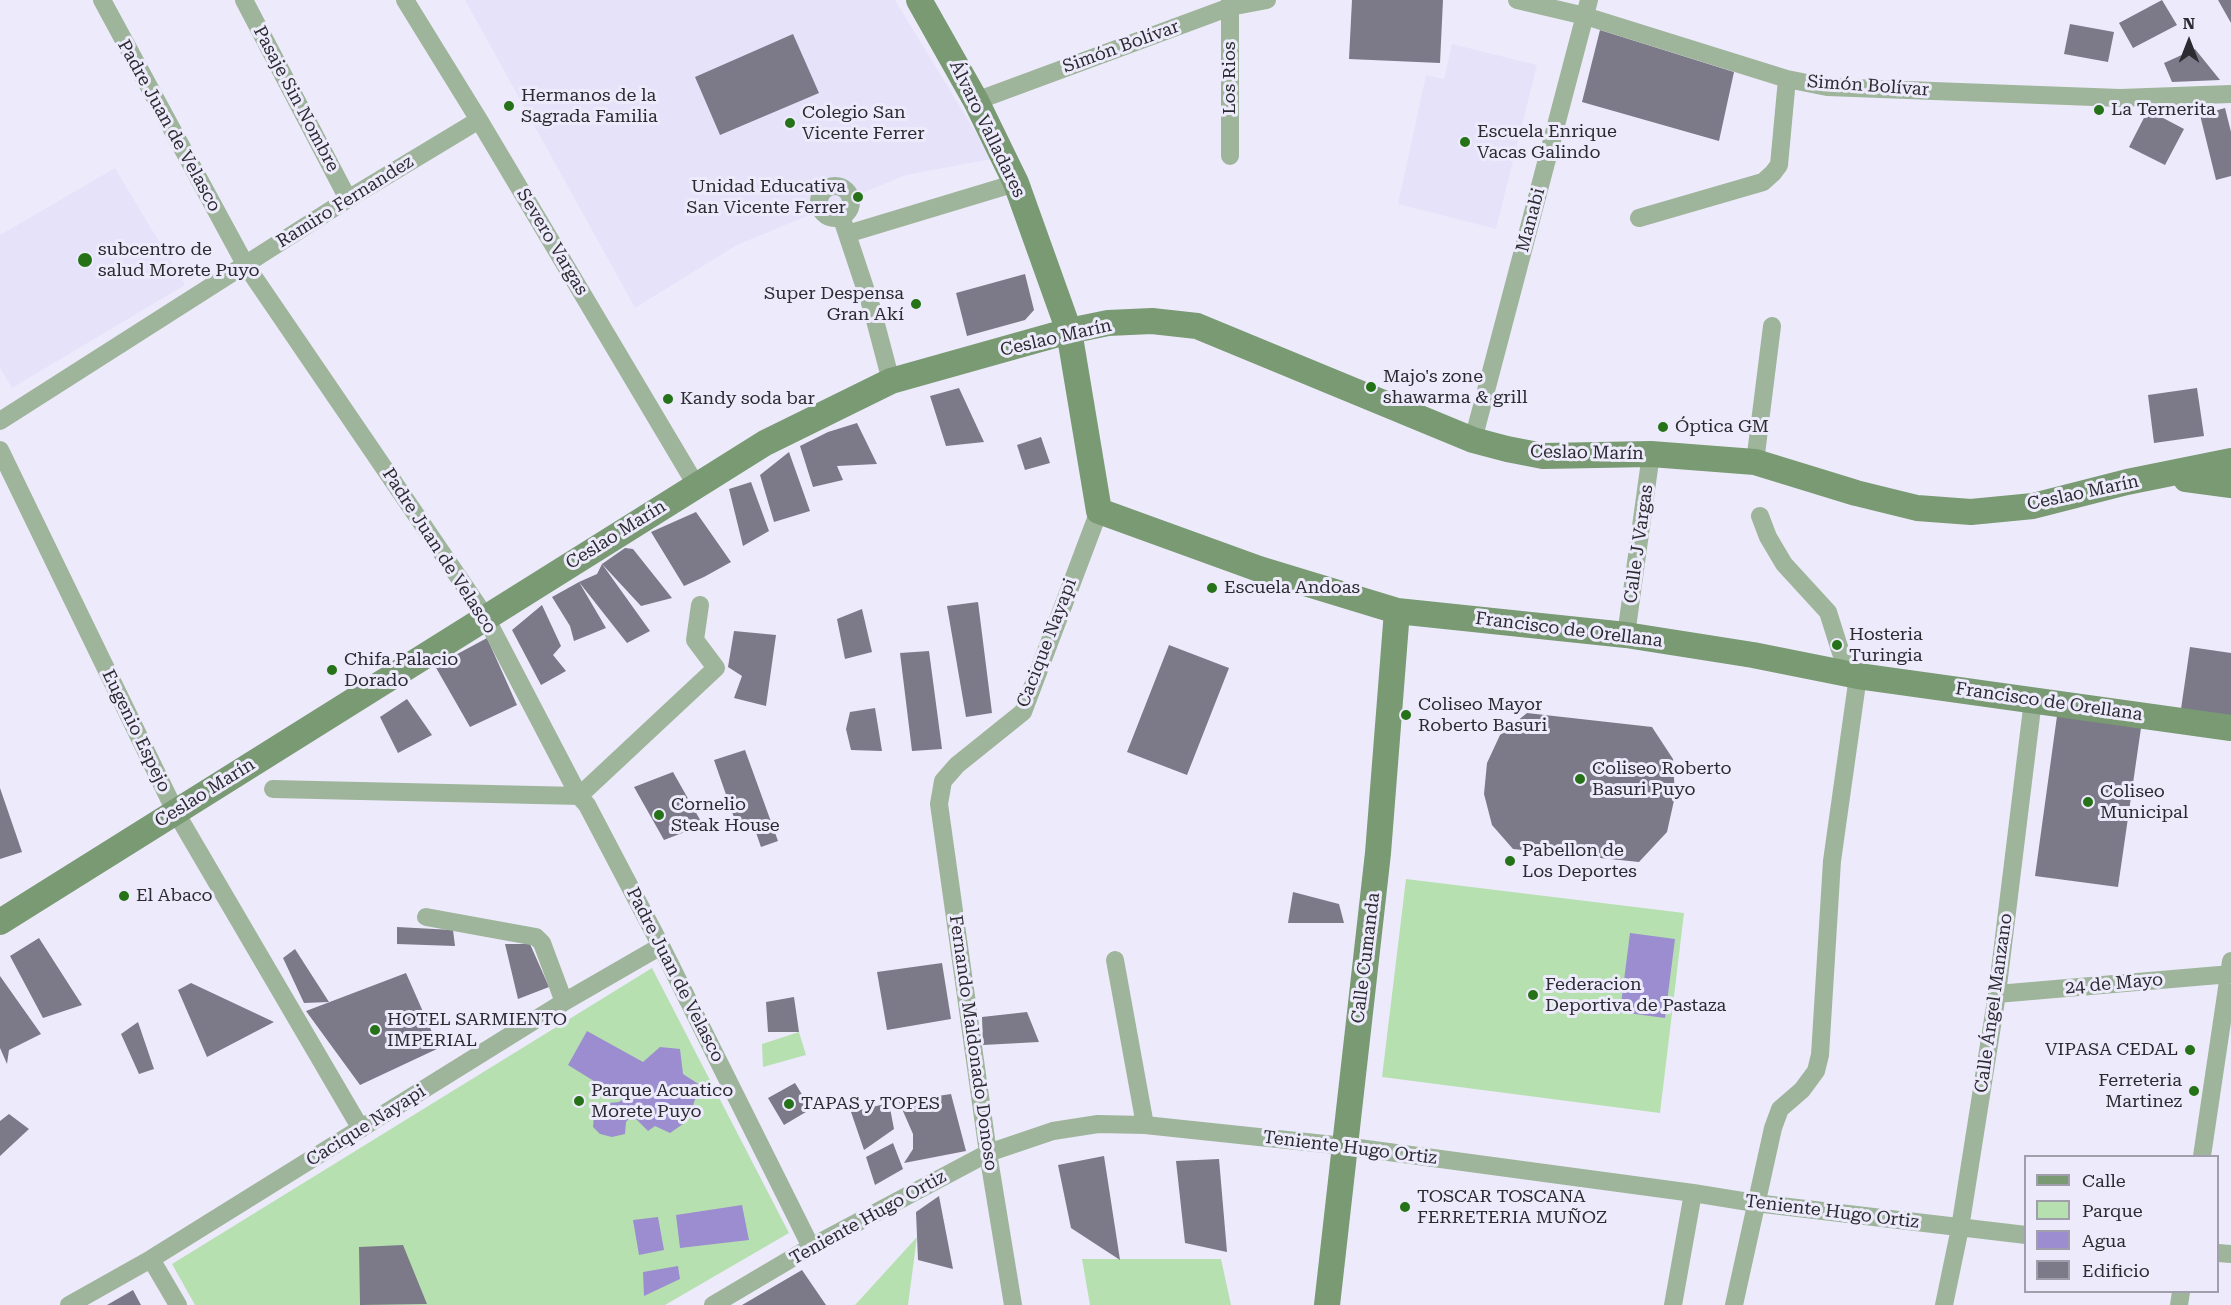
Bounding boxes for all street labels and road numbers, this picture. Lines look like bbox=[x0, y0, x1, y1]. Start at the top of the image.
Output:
street label: Simón Bolívar bbox=[1060, 16, 1182, 78]
street label: Pasaje Sin Nombre bbox=[248, 22, 344, 176]
street label: Padre Juan de Velasco bbox=[113, 36, 225, 216]
street label: Los Rios bbox=[1219, 41, 1241, 115]
street label: Álvaro Valladares bbox=[944, 57, 1030, 201]
street label: Simón Bolívar bbox=[1806, 71, 1930, 101]
street label: Ramiro Fernandez bbox=[273, 151, 417, 253]
street label: Severo Vargas bbox=[512, 185, 592, 299]
street label: Manabi bbox=[1512, 186, 1550, 254]
street label: Ceslao Marín bbox=[998, 315, 1114, 361]
street label: Ceslao Marín bbox=[1530, 441, 1644, 465]
street label: Padre Juan de Velasco bbox=[377, 464, 501, 638]
street label: Ceslao Marín bbox=[2025, 471, 2141, 515]
street label: Calle J Vargas bbox=[1620, 483, 1658, 605]
street label: Ceslao Marín bbox=[562, 496, 670, 574]
street label: Cacique Nayapi bbox=[1012, 575, 1082, 711]
street label: Francisco de Orellana bbox=[1474, 608, 1664, 652]
street label: Eugenio Espejo bbox=[97, 666, 175, 796]
street label: Francisco de Orellana bbox=[1954, 678, 2144, 726]
street label: Ceslao Marín bbox=[151, 754, 259, 832]
street label: Padre Juan de Velasco bbox=[622, 884, 728, 1066]
street label: Calle Cumanda bbox=[1347, 891, 1385, 1025]
street label: Calle Ángel Manzano bbox=[1971, 912, 2017, 1094]
street label: Fernando Maldonado Donoso bbox=[944, 914, 1002, 1172]
street label: 24 de Mayo bbox=[2064, 969, 2164, 999]
street label: Cacique Nayapi bbox=[302, 1081, 430, 1171]
street label: Teniente Hugo Ortiz bbox=[1262, 1127, 1438, 1169]
street label: Teniente Hugo Ortiz bbox=[786, 1166, 950, 1270]
street label: Teniente Hugo Ortiz bbox=[1744, 1191, 1920, 1233]

